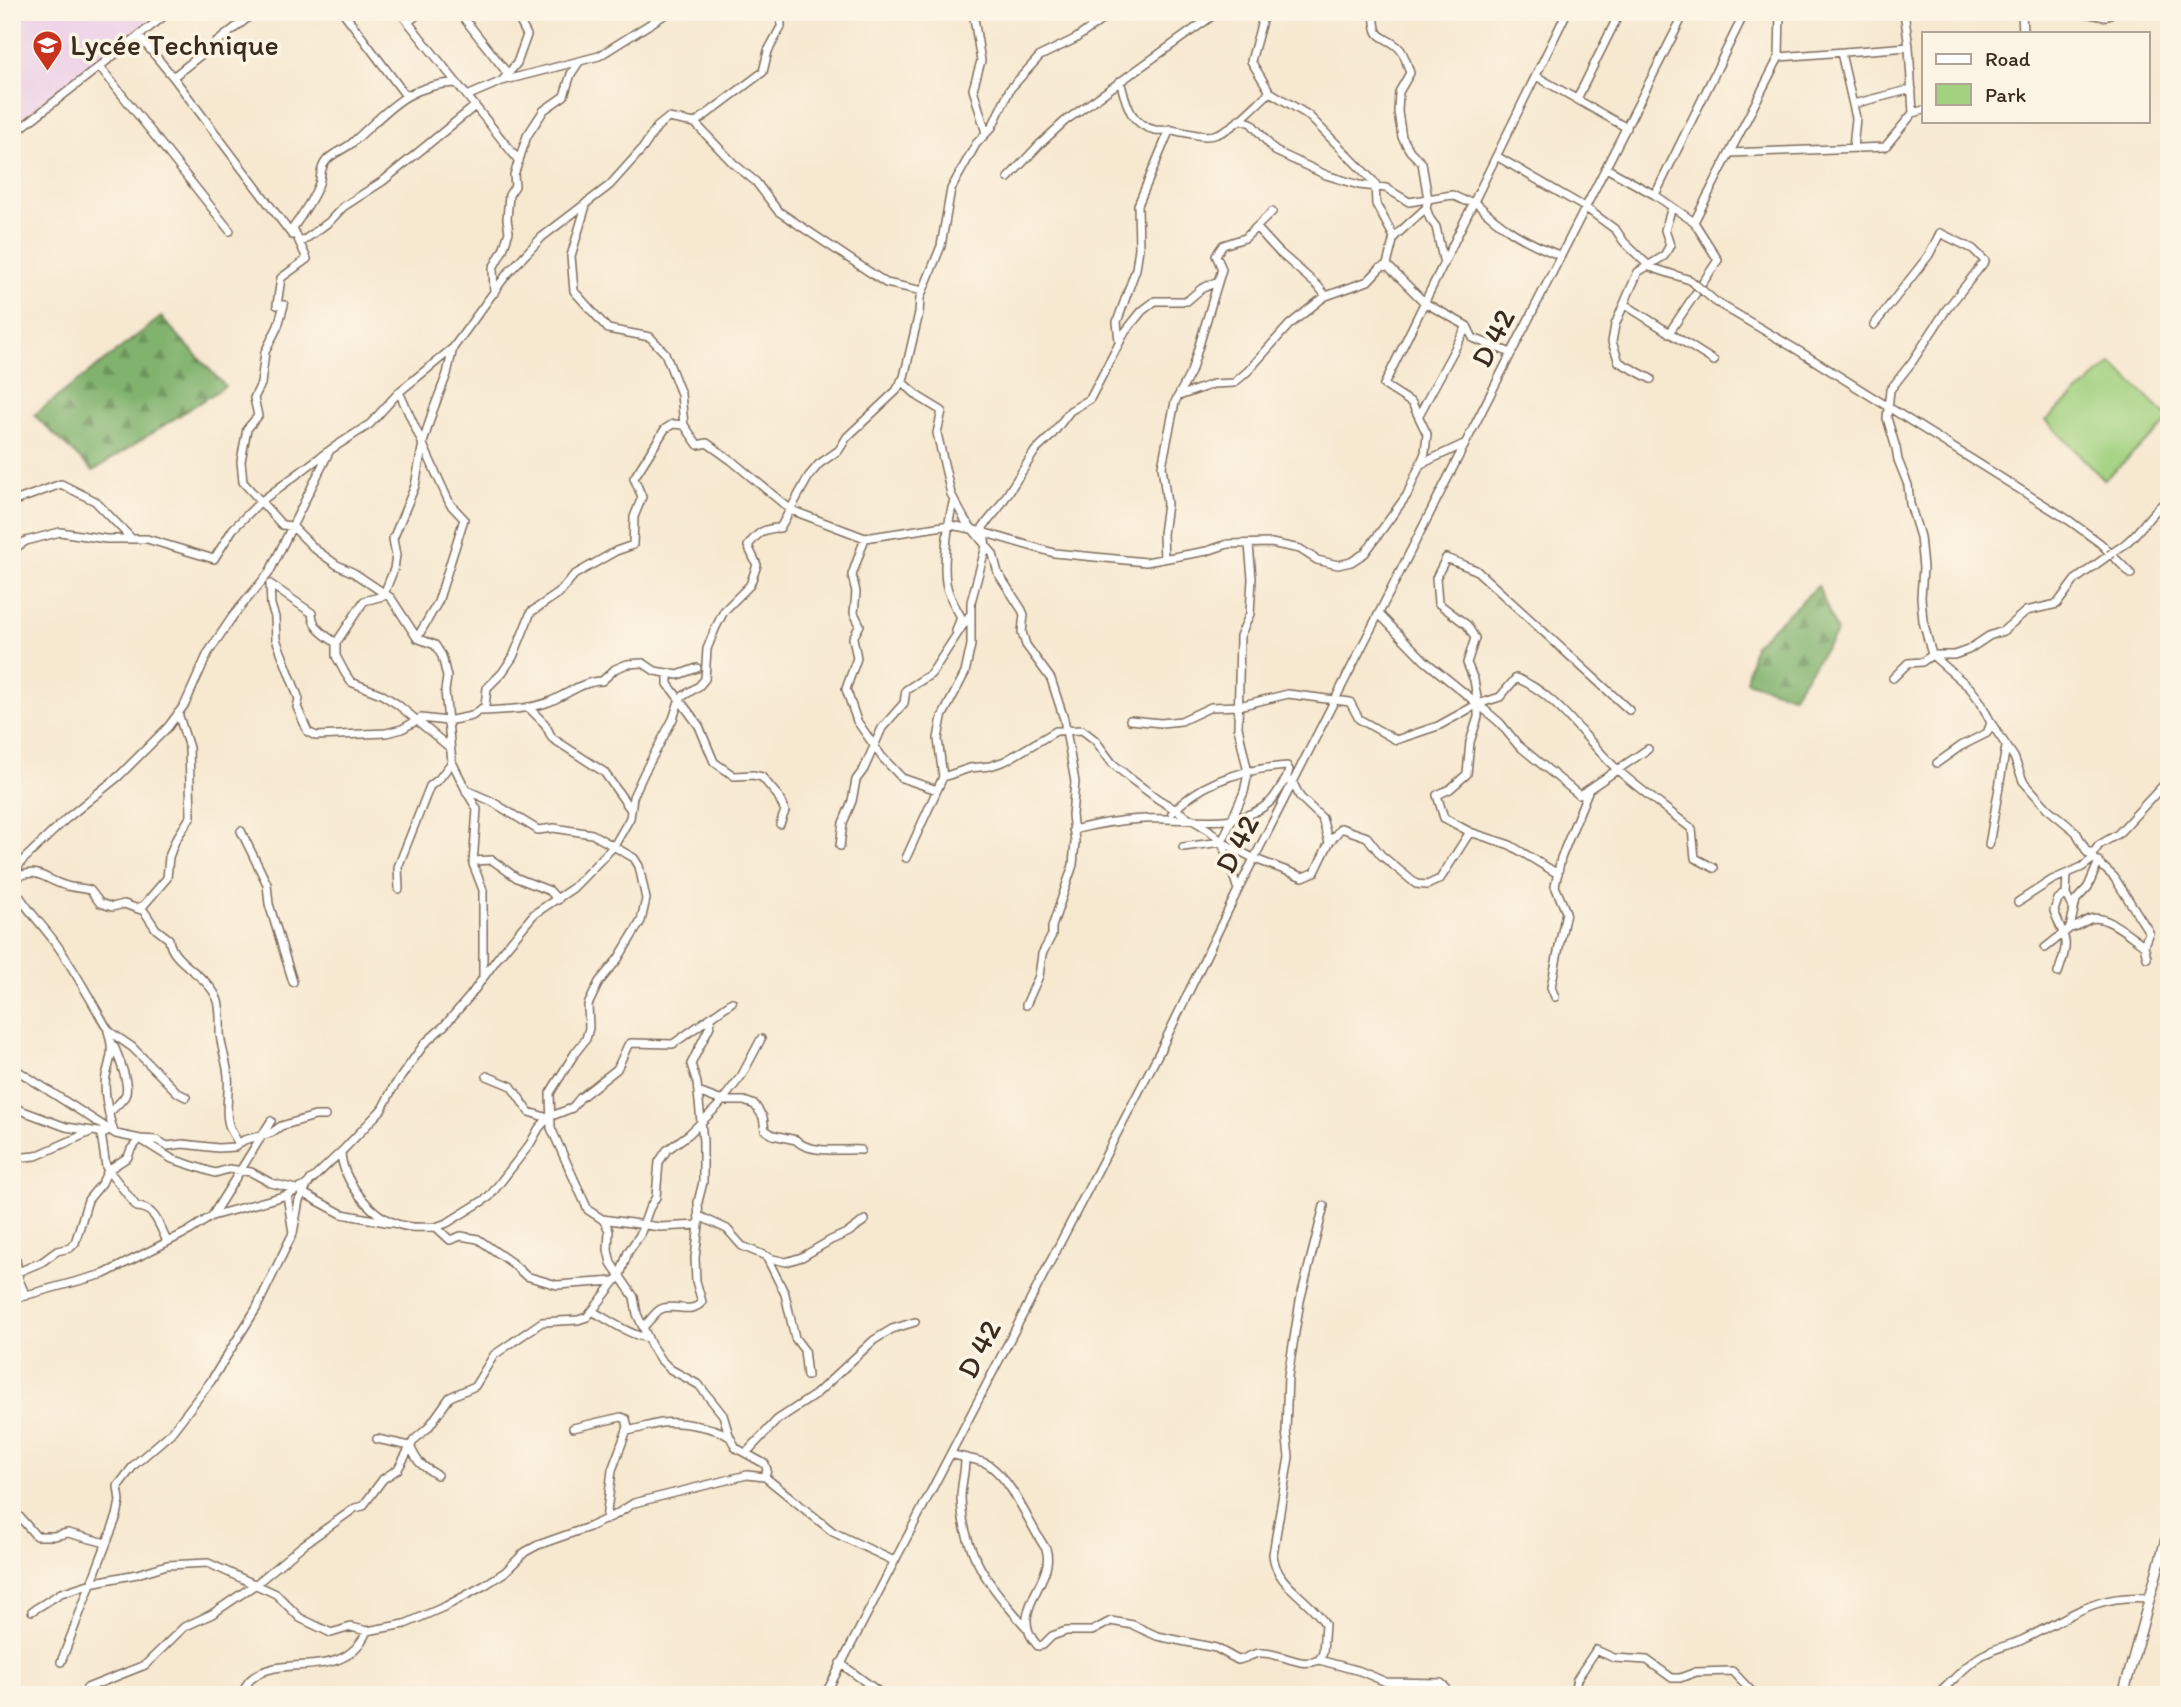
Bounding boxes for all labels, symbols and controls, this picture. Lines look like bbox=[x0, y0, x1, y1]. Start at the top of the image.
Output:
place label: Lycée Technique bbox=[70, 26, 279, 63]
school or university icon: Lycée Technique bbox=[30, 28, 64, 72]
legend bbox=[1922, 32, 2150, 122]
text: Road bbox=[1985, 46, 2031, 71]
text: Park bbox=[1985, 82, 2027, 107]
street label: D 42 bbox=[1462, 302, 1523, 373]
street label: D 42 bbox=[1206, 808, 1267, 879]
street label: D 42 bbox=[948, 1313, 1009, 1384]

